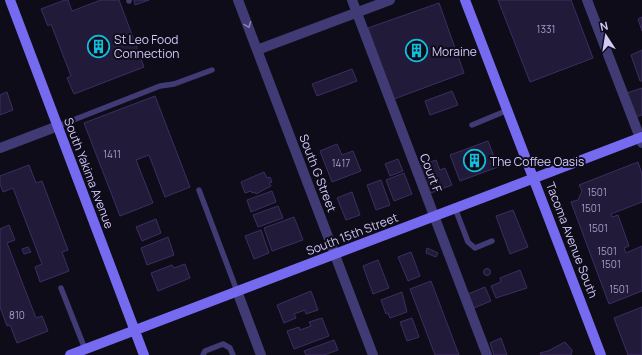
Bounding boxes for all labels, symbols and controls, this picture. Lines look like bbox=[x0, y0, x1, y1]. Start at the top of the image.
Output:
north arrow bbox=[586, 16, 626, 56]
text: N bbox=[598, 18, 609, 34]
one-way arrow bbox=[243, 22, 251, 29]
house number: 1331 bbox=[537, 22, 555, 36]
place label: St Leo Food Connection bbox=[114, 31, 179, 62]
building icon: St Leo Food Connection bbox=[85, 33, 111, 59]
building icon: Moraine bbox=[403, 38, 429, 64]
place label: Moraine bbox=[432, 43, 477, 60]
street label: South Yakima Avenue bbox=[60, 115, 118, 231]
street label: South G Street bbox=[295, 132, 341, 215]
house number: 1411 bbox=[103, 147, 121, 161]
building icon: The Coffee Oasis bbox=[461, 148, 487, 174]
street label: Court F bbox=[416, 151, 446, 195]
place label: The Coffee Oasis bbox=[490, 153, 584, 170]
house number: 1417 bbox=[332, 156, 350, 170]
street label: Tacoma Avenue South bbox=[542, 180, 602, 300]
house number: 1501 bbox=[587, 185, 607, 199]
house number: 1501 bbox=[581, 201, 601, 215]
street label: South 15th Street bbox=[304, 209, 401, 259]
house number: 1501 bbox=[588, 221, 608, 235]
house number: 1501 bbox=[597, 244, 617, 258]
house number: 1501 bbox=[601, 257, 621, 271]
house number: 1501 bbox=[609, 282, 629, 296]
house number: 810 bbox=[9, 308, 25, 322]

